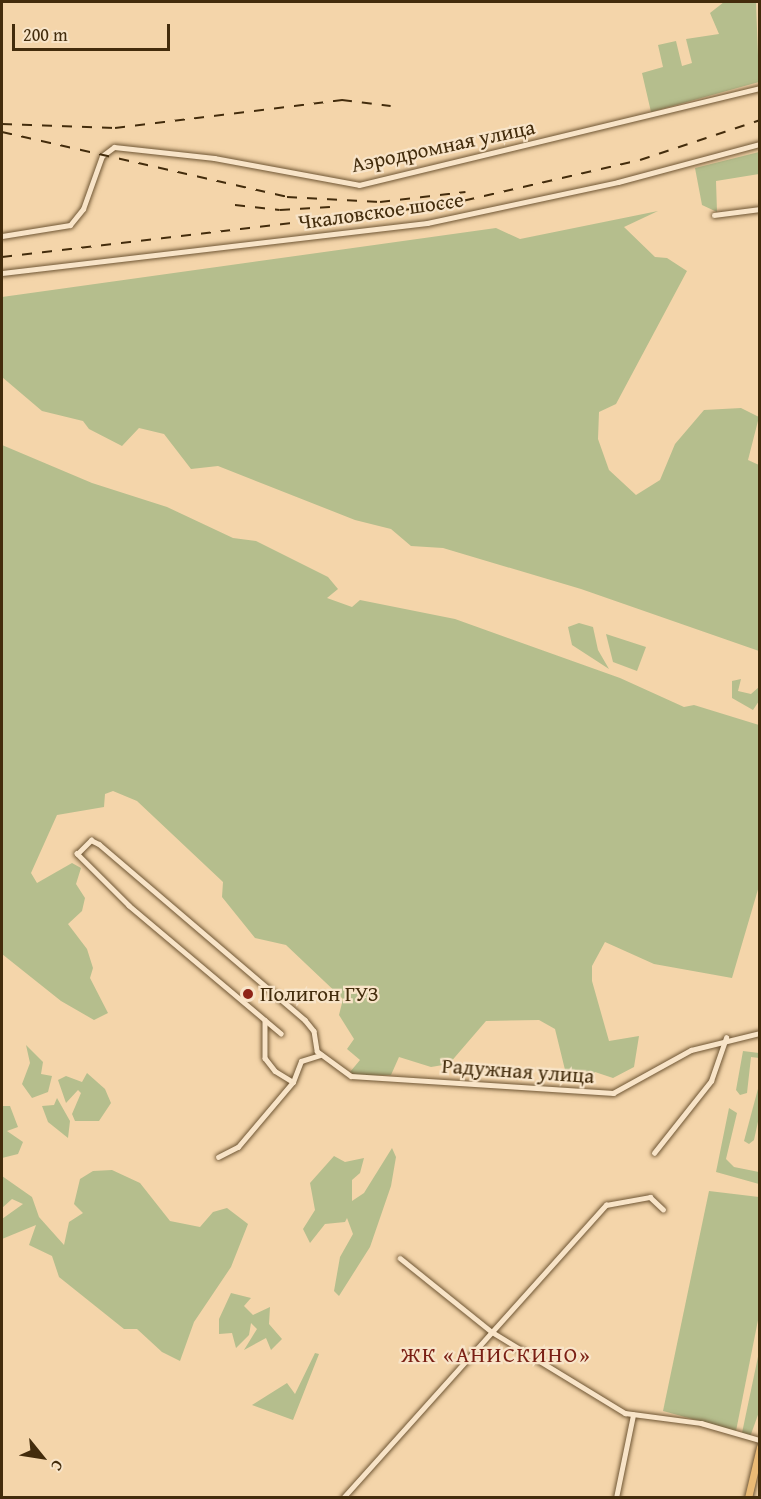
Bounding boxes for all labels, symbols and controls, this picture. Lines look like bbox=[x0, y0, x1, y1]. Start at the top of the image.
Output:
scale bar bbox=[15, 12, 172, 50]
text: 200 m bbox=[23, 21, 68, 48]
street label: Аэродромная улица bbox=[349, 114, 537, 178]
street label: Чкаловское шоссе bbox=[297, 187, 465, 235]
place label: Полигон ГУЗ bbox=[260, 981, 379, 1007]
marker: Полигон ГУЗ bbox=[241, 987, 255, 1001]
street label: Радужная улица bbox=[441, 1053, 595, 1089]
district label: ЖК «АНИСКИНО» bbox=[401, 1342, 591, 1368]
north arrow bbox=[12, 1427, 72, 1487]
text: С bbox=[45, 1456, 70, 1476]

